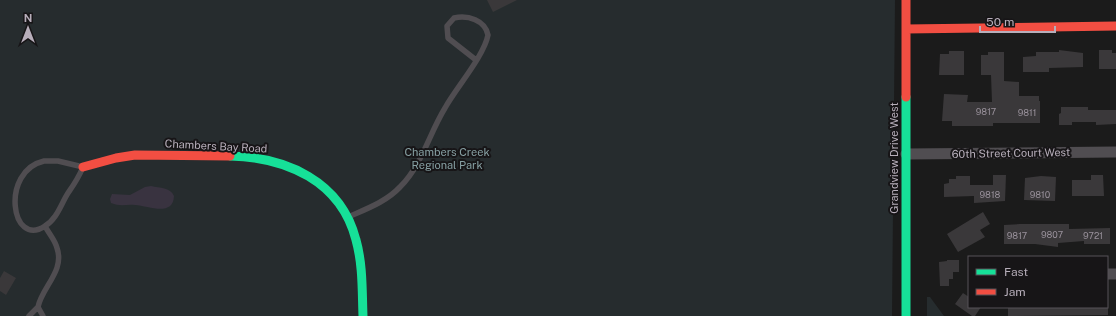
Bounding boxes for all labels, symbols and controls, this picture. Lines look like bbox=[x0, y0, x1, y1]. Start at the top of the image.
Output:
north arrow bbox=[8, 8, 48, 48]
scale bar bbox=[980, 8, 1055, 34]
text: N bbox=[24, 12, 32, 24]
text: 50 m bbox=[986, 15, 1014, 29]
street label: Grandview Drive West bbox=[888, 102, 900, 214]
house number: 9817 bbox=[976, 106, 996, 117]
house number: 9811 bbox=[1018, 107, 1036, 118]
street label: Chambers Bay Road bbox=[164, 137, 268, 155]
park label: Chambers Creek Regional Park bbox=[404, 146, 490, 171]
street label: 60th Street Court West bbox=[952, 146, 1070, 160]
house number: 9818 bbox=[980, 189, 1001, 200]
house number: 9810 bbox=[1030, 189, 1051, 200]
house number: 9807 bbox=[1041, 229, 1063, 240]
house number: 9817 bbox=[1007, 230, 1027, 241]
house number: 9721 bbox=[1083, 230, 1103, 241]
legend bbox=[968, 256, 1108, 308]
text: Fast bbox=[1004, 265, 1029, 279]
text: Jam bbox=[1004, 285, 1026, 299]

